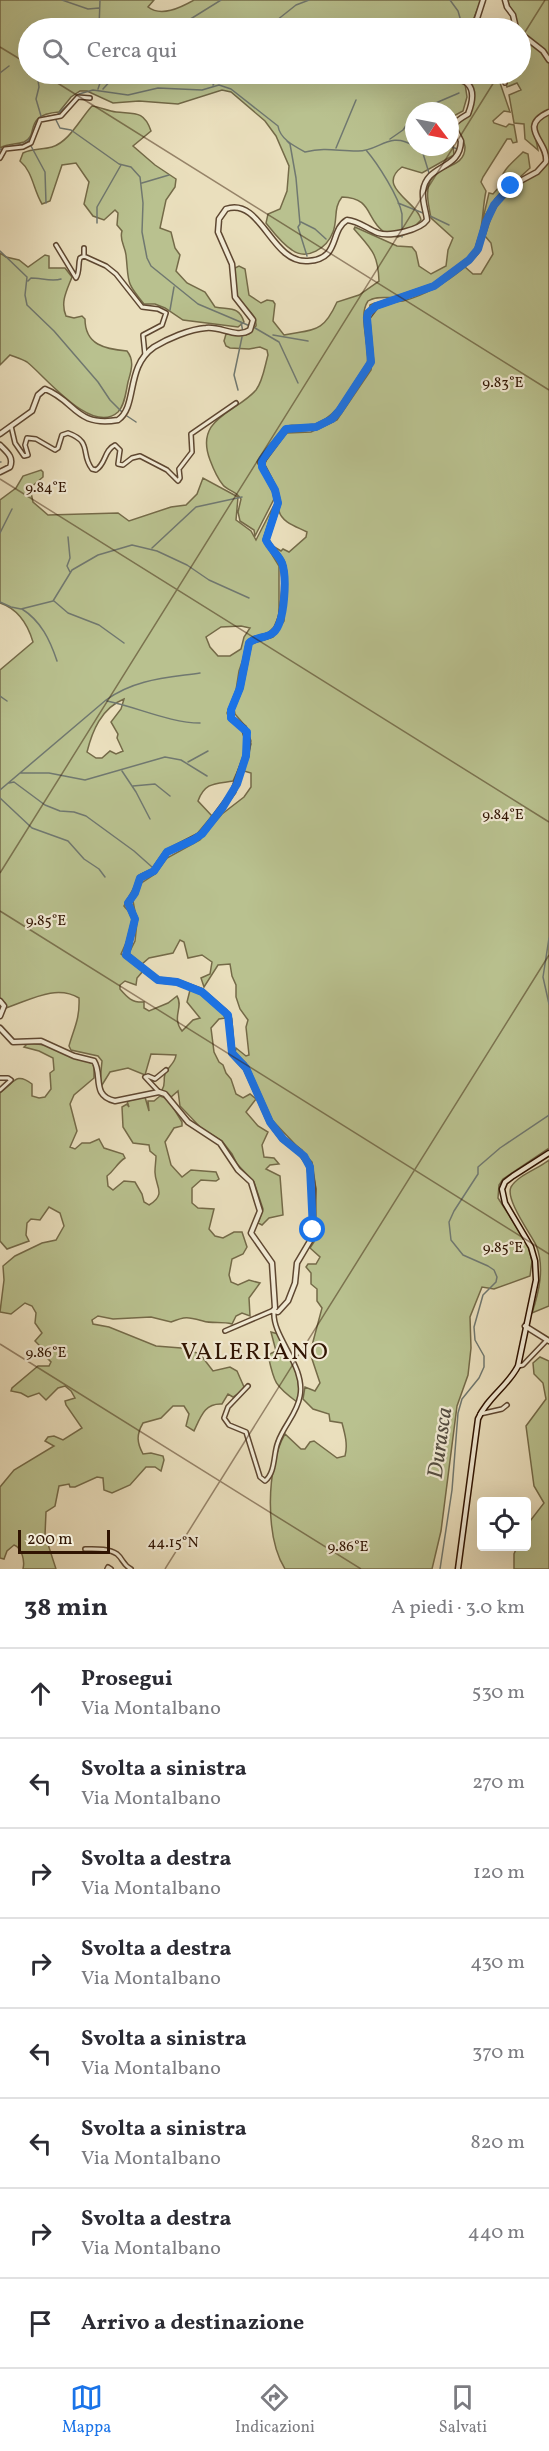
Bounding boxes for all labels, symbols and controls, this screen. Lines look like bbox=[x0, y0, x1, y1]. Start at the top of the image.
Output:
search box bbox=[18, 18, 531, 84]
icon: search bbox=[39, 35, 72, 68]
text: Cerca qui bbox=[87, 36, 177, 67]
north arrow bbox=[405, 102, 459, 156]
route end bbox=[497, 172, 523, 198]
text: 9.83°E bbox=[482, 373, 524, 394]
text: 9.84°E bbox=[25, 478, 67, 499]
text: 9.84°E bbox=[482, 805, 524, 826]
text: 9.85°E bbox=[26, 911, 66, 932]
route start bbox=[299, 1216, 325, 1242]
text: 9.85°E bbox=[483, 1238, 523, 1259]
district label: VALERIANO bbox=[181, 1336, 329, 1370]
text: 9.86°E bbox=[25, 1343, 67, 1364]
water label: Durasca bbox=[421, 1405, 461, 1481]
map controls bbox=[477, 1497, 531, 1551]
button: locate bbox=[477, 1497, 531, 1551]
scale bar bbox=[18, 1527, 110, 1554]
text: 200 m bbox=[27, 1529, 72, 1551]
text: 44.15°N bbox=[147, 1533, 199, 1554]
text: 9.86°E bbox=[327, 1537, 369, 1558]
text: 38 min bbox=[24, 1590, 108, 1626]
text: A piedi · 3.0 km bbox=[391, 1594, 525, 1622]
text: Prosegui bbox=[81, 1664, 173, 1695]
icon: ahead bbox=[24, 1677, 57, 1710]
text: 530 m bbox=[472, 1679, 525, 1707]
text: Via Montalbano bbox=[81, 1695, 221, 1723]
text: Svolta a sinistra bbox=[81, 1754, 247, 1785]
icon: left bbox=[24, 1767, 57, 1800]
text: 270 m bbox=[472, 1769, 525, 1797]
text: Via Montalbano bbox=[81, 1785, 221, 1813]
text: Svolta a destra bbox=[81, 1844, 232, 1875]
icon: right bbox=[24, 1857, 57, 1890]
text: 120 m bbox=[473, 1859, 525, 1887]
text: Via Montalbano bbox=[81, 1875, 221, 1903]
text: Svolta a destra bbox=[81, 1934, 232, 1965]
icon: right bbox=[24, 1947, 57, 1980]
text: 430 m bbox=[470, 1949, 525, 1977]
text: Via Montalbano bbox=[81, 1965, 221, 1993]
text: Svolta a sinistra bbox=[81, 2024, 247, 2055]
icon: left bbox=[24, 2037, 57, 2070]
text: 370 m bbox=[472, 2039, 525, 2067]
text: Via Montalbano bbox=[81, 2055, 221, 2083]
text: Svolta a sinistra bbox=[81, 2114, 247, 2145]
icon: left bbox=[24, 2127, 57, 2160]
text: 820 m bbox=[471, 2129, 525, 2157]
text: Via Montalbano bbox=[81, 2145, 221, 2173]
text: Svolta a destra bbox=[81, 2204, 232, 2235]
icon: right bbox=[24, 2217, 57, 2250]
text: 440 m bbox=[468, 2219, 525, 2247]
text: Via Montalbano bbox=[81, 2235, 221, 2263]
icon: arrive bbox=[24, 2307, 57, 2340]
text: Arrivo a destinazione bbox=[81, 2308, 304, 2339]
tab: Mappa bbox=[62, 2381, 111, 2439]
tab: Indicazioni bbox=[235, 2381, 315, 2439]
tab: Salvati bbox=[439, 2381, 487, 2439]

